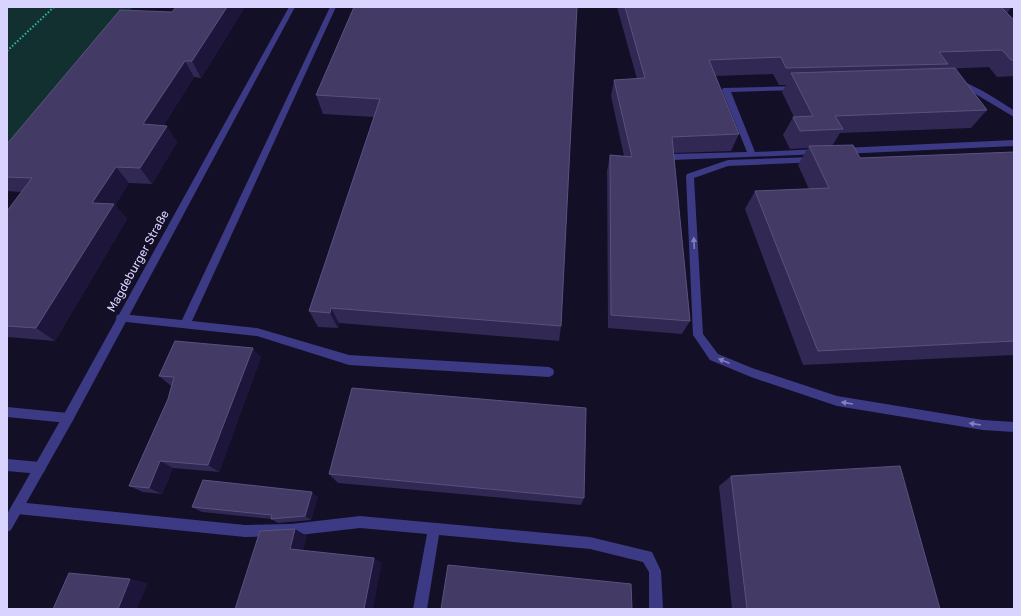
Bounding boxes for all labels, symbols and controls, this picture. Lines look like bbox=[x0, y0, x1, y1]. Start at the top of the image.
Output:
street label: Magdeburger Straße bbox=[104, 207, 172, 314]
one-way arrow bbox=[690, 237, 697, 249]
one-way arrow bbox=[717, 358, 729, 364]
one-way arrow bbox=[841, 400, 853, 406]
one-way arrow bbox=[969, 420, 981, 426]

